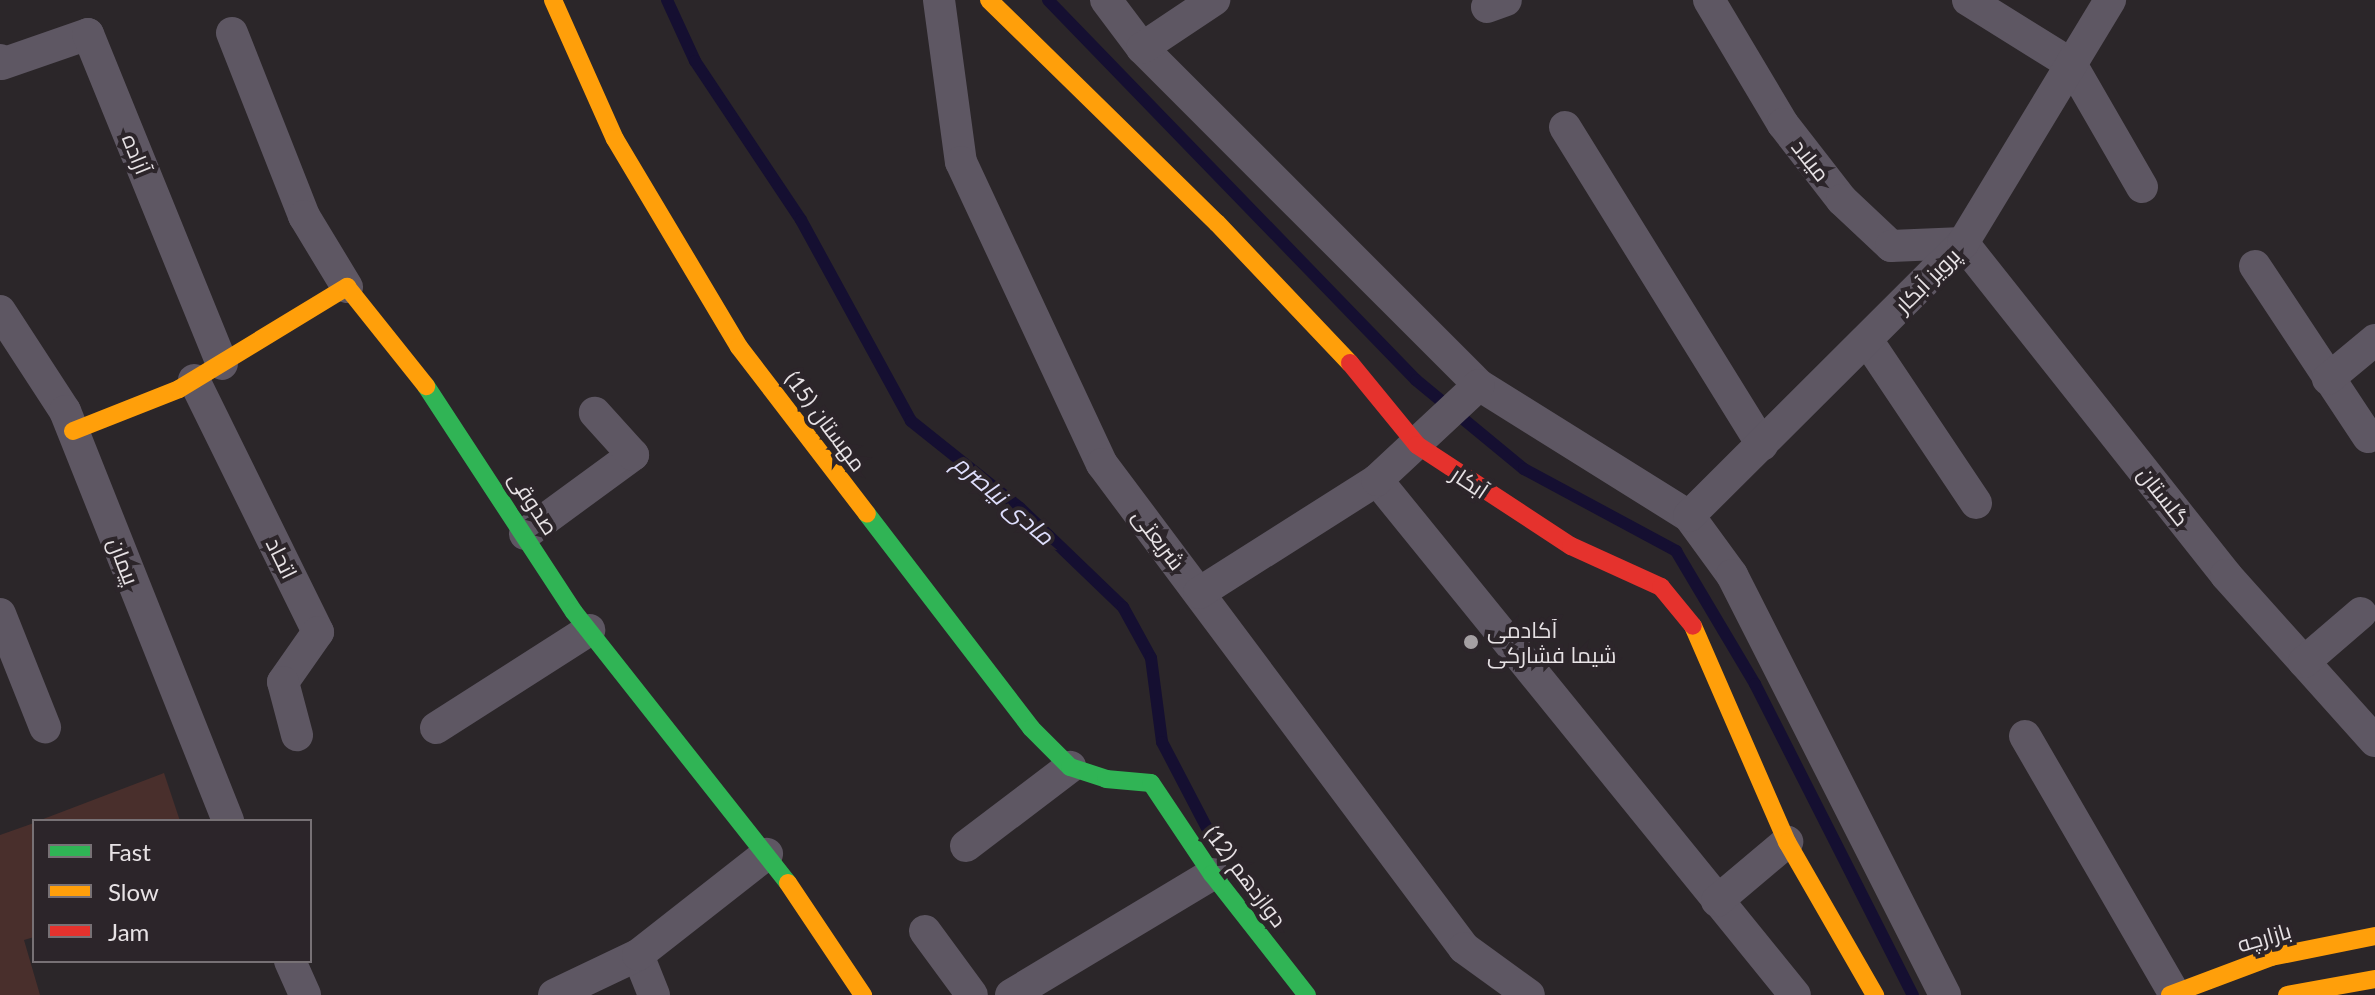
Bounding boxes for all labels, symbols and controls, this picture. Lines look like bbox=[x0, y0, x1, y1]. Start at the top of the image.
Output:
street label: آزاده bbox=[117, 130, 157, 178]
street label: میلاد bbox=[1786, 134, 1836, 186]
street label: پرویز آبکار bbox=[1889, 242, 1965, 318]
street label: مهستان (15) bbox=[780, 366, 872, 476]
water label: مادی نیاصرم bbox=[948, 448, 1060, 550]
street label: آبکار bbox=[1447, 460, 1493, 504]
street label: گلستان bbox=[2133, 461, 2195, 531]
street label: صدوقی bbox=[504, 466, 564, 540]
street label: شریعتی bbox=[1127, 503, 1191, 575]
street label: اتحاد bbox=[261, 533, 303, 583]
street label: پیمان bbox=[103, 534, 145, 588]
place label: آکادمی شیما فشارکی bbox=[1487, 616, 1616, 668]
marker: آکادمی شیما فشارکی bbox=[1462, 633, 1480, 651]
legend bbox=[32, 819, 312, 963]
street label: دوازدهم (12) bbox=[1199, 820, 1293, 932]
text: Fast bbox=[108, 837, 151, 866]
text: Slow bbox=[108, 877, 159, 906]
text: Jam bbox=[108, 917, 149, 946]
street label: بازارچه bbox=[2234, 917, 2294, 957]

